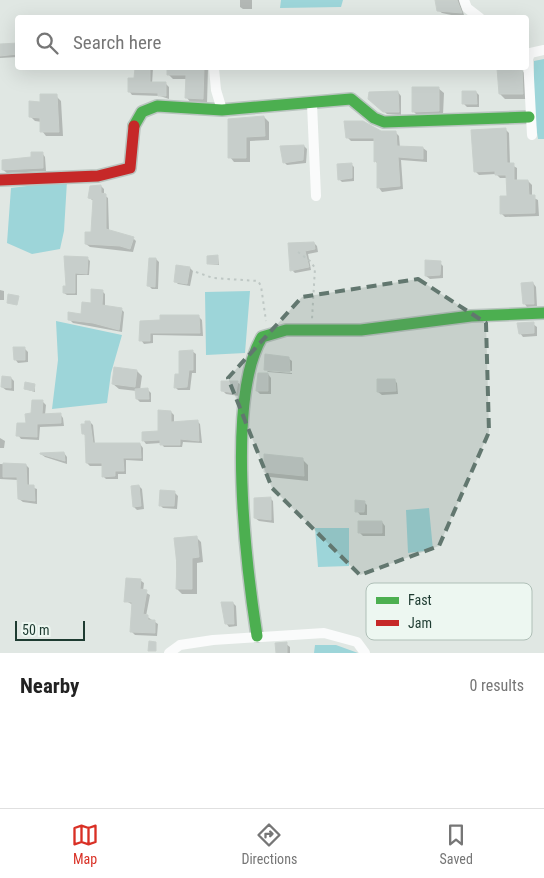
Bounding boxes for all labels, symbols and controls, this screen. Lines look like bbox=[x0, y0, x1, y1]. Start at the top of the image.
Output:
search box bbox=[15, 15, 529, 70]
icon: search bbox=[33, 29, 61, 57]
text: Search here bbox=[73, 31, 161, 54]
legend bbox=[366, 583, 532, 640]
text: Fast bbox=[408, 592, 432, 608]
text: Jam bbox=[408, 615, 432, 631]
scale bar bbox=[15, 618, 85, 641]
text: 50 m bbox=[22, 622, 50, 638]
text: Nearby bbox=[20, 674, 79, 698]
text: 0 results bbox=[469, 676, 524, 695]
tab: Map bbox=[71, 821, 99, 867]
tab: Directions bbox=[241, 821, 297, 867]
tab: Saved bbox=[440, 821, 473, 867]

